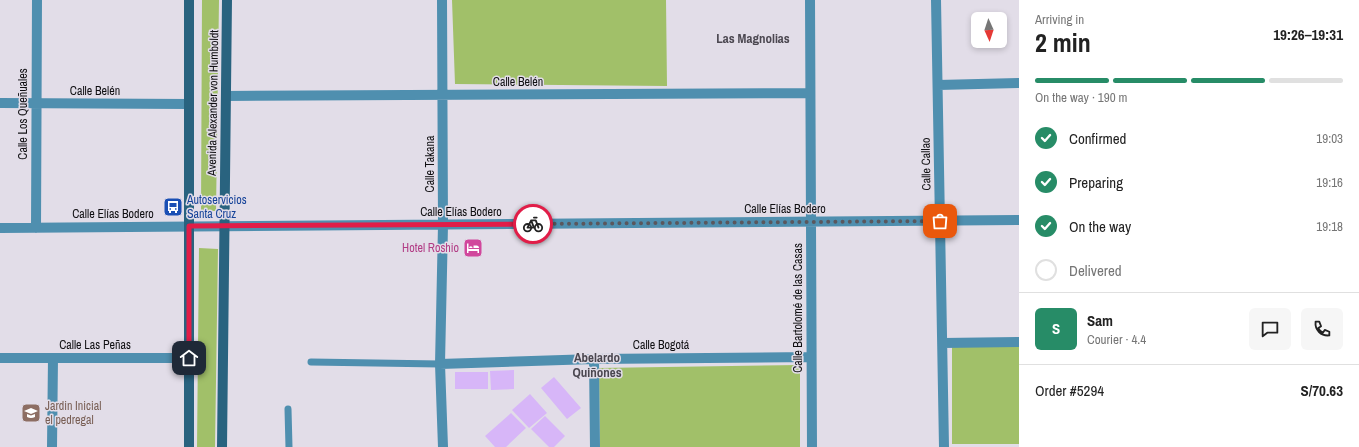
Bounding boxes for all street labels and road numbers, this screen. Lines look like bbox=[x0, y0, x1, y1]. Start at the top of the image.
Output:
street label: Avenida Alexander von Humboldt bbox=[204, 30, 222, 177]
street label: Calle Los Queñuales bbox=[15, 68, 31, 160]
street label: Calle Belén bbox=[493, 74, 543, 90]
street label: Calle Belén bbox=[70, 83, 120, 99]
street label: Calle Takana bbox=[422, 135, 438, 192]
street label: Calle Callao bbox=[918, 137, 934, 191]
street label: Calle Elías Bodero bbox=[744, 201, 826, 217]
street label: Calle Elías Bodero bbox=[420, 204, 502, 220]
street label: Calle Elías Bodero bbox=[72, 206, 154, 222]
street label: Calle Bartolomé de las Casas bbox=[790, 243, 806, 373]
street label: Calle Las Peñas bbox=[59, 337, 131, 353]
street label: Calle Bogotá bbox=[633, 337, 690, 353]

